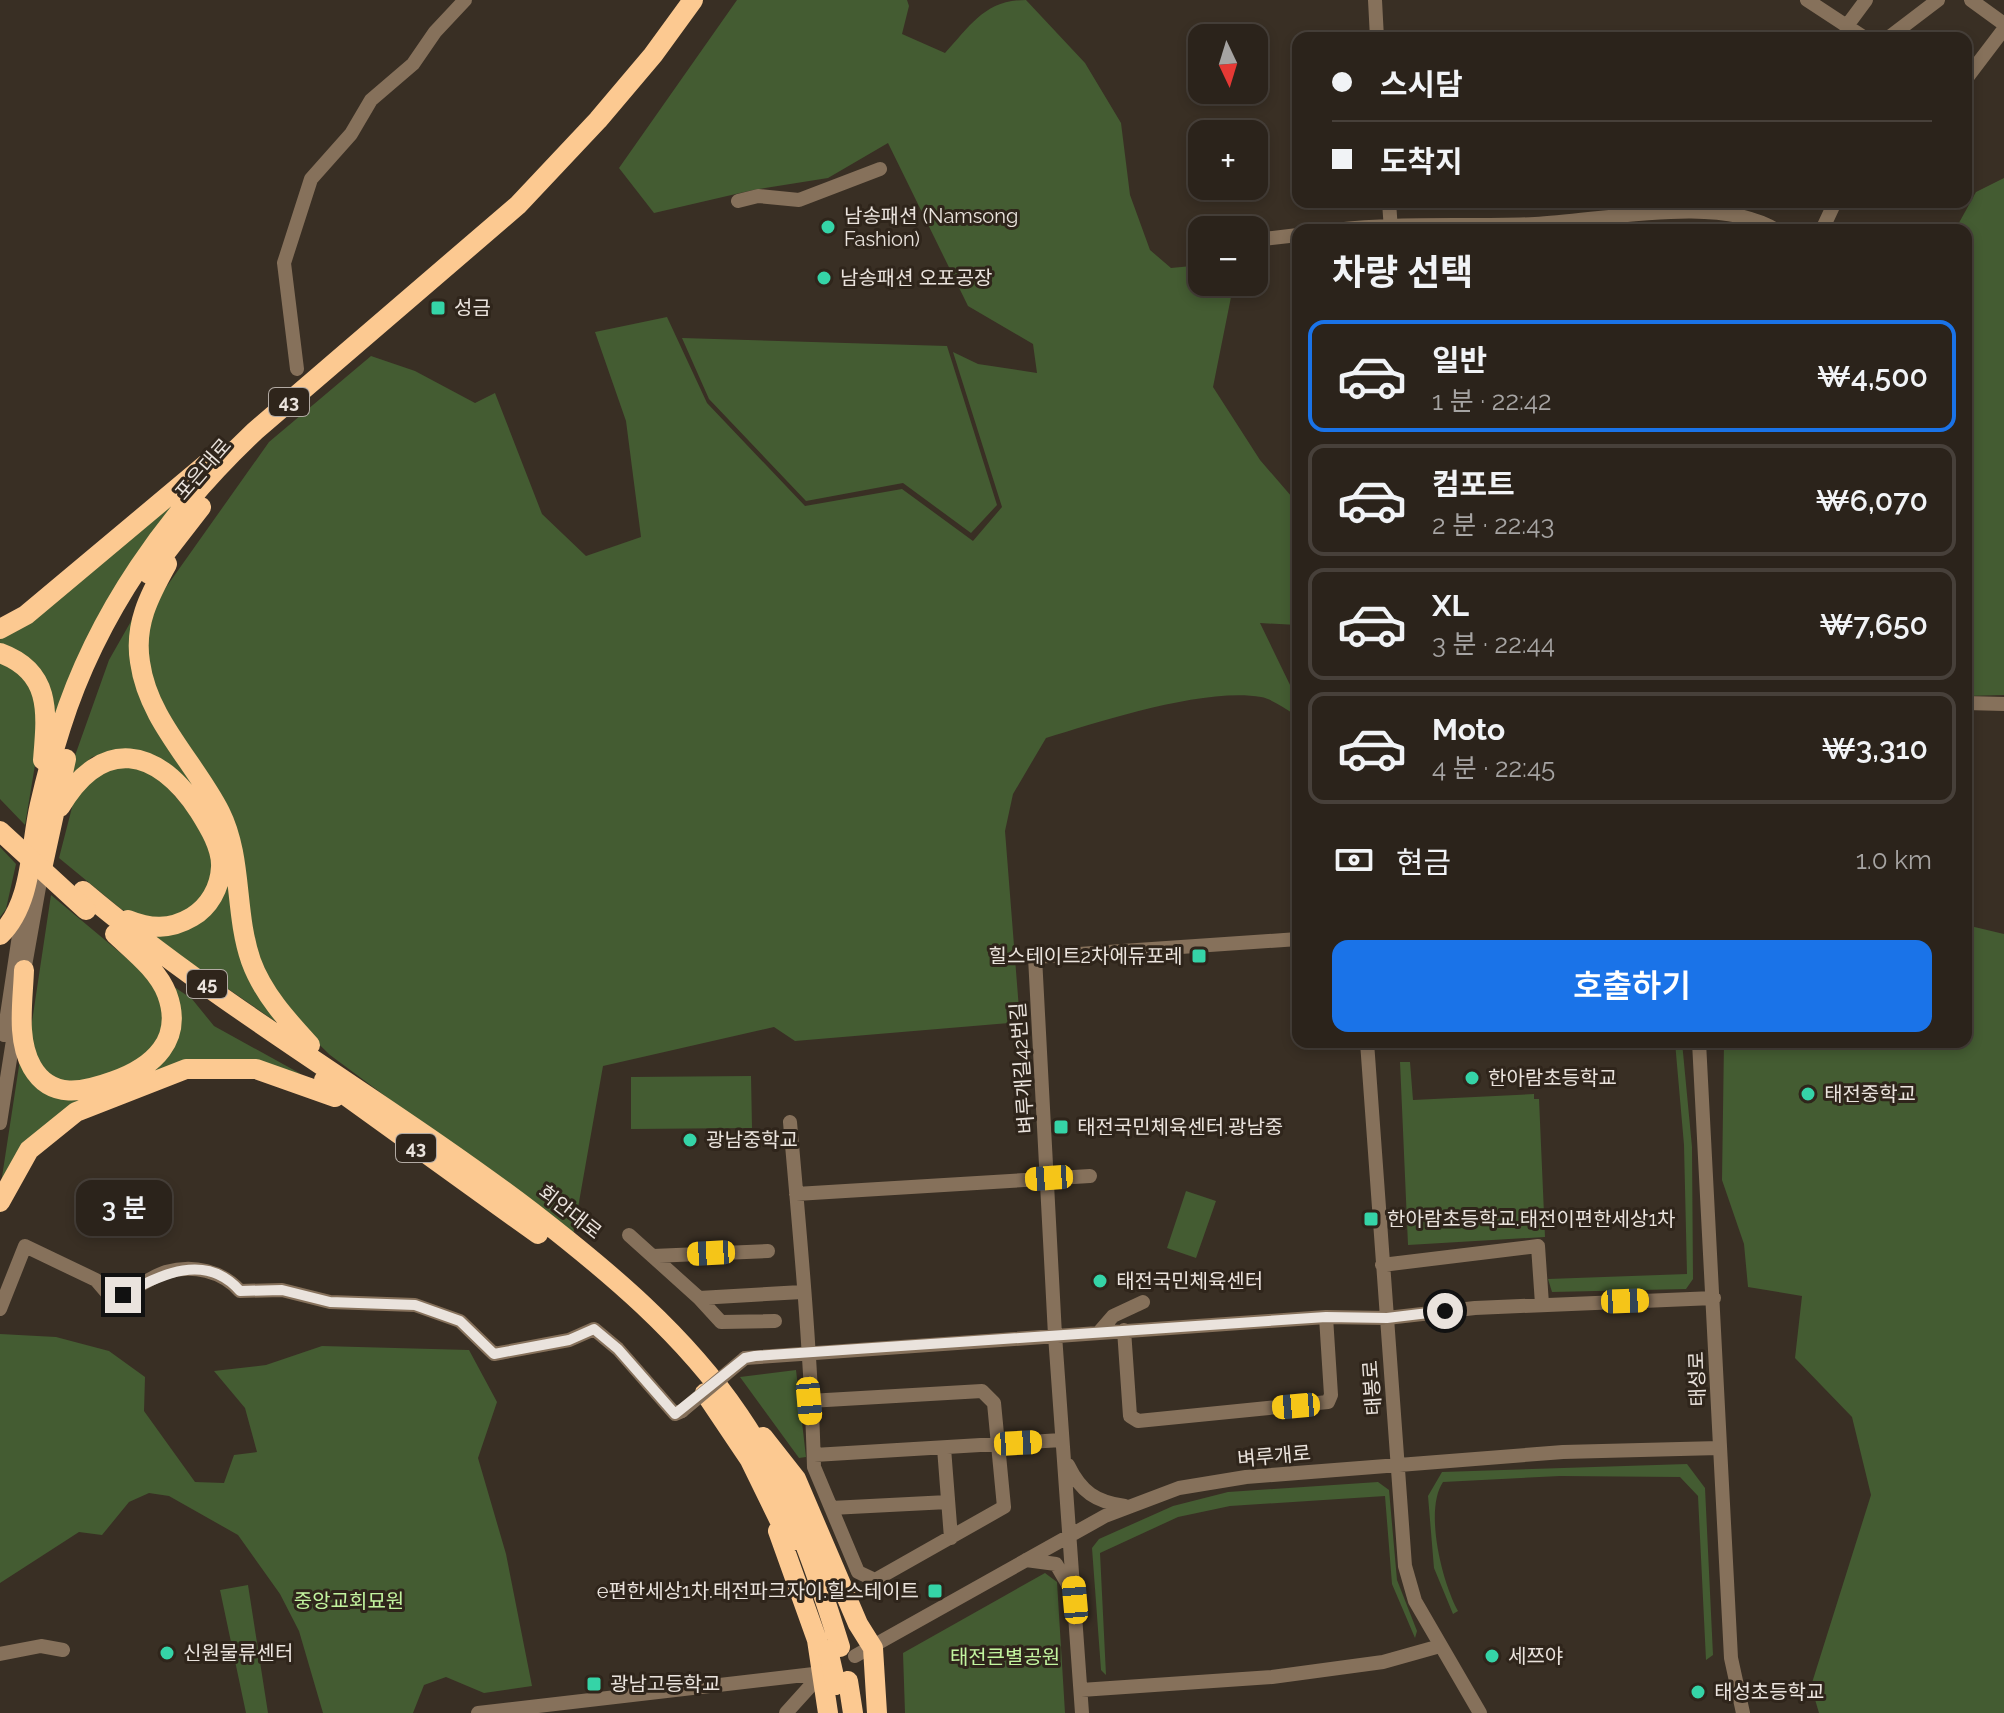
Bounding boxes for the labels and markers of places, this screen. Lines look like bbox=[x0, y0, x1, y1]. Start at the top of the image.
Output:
place label: 남송패션 (Namsong Fashion) bbox=[844, 204, 1018, 251]
marker: 남송패션 (Namsong Fashion) bbox=[819, 218, 837, 236]
place label: 남송패션 오포공장 bbox=[840, 266, 992, 290]
marker: 남송패션 오포공장 bbox=[815, 269, 833, 287]
place label: 성금 bbox=[454, 296, 491, 320]
marker: 성금 bbox=[429, 299, 447, 317]
place label: 힐스테이트2차에듀포레 bbox=[989, 944, 1183, 968]
marker: 힐스테이트2차에듀포레 bbox=[1190, 947, 1208, 965]
place label: 한아람초등학교 bbox=[1488, 1066, 1617, 1090]
marker: 한아람초등학교 bbox=[1463, 1069, 1481, 1087]
place label: 태전중학교 bbox=[1824, 1082, 1916, 1106]
marker: 태전중학교 bbox=[1799, 1085, 1817, 1103]
place label: 태전국민체육센터.광남중 bbox=[1077, 1115, 1283, 1139]
marker: 태전국민체육센터.광남중 bbox=[1052, 1118, 1070, 1136]
place label: 광남중학교 bbox=[706, 1128, 798, 1152]
marker: 광남중학교 bbox=[681, 1131, 699, 1149]
place label: 한아람초등학교.태전이편한세상1차 bbox=[1387, 1207, 1675, 1231]
marker: 한아람초등학교.태전이편한세상1차 bbox=[1362, 1210, 1380, 1228]
place label: 태전국민체육센터 bbox=[1116, 1269, 1263, 1293]
marker: 태전국민체육센터 bbox=[1091, 1272, 1109, 1290]
place label: e편한세상1차.태전파크자이.힐스테이트 bbox=[597, 1579, 919, 1603]
marker: e편한세상1차.태전파크자이.힐스테이트 bbox=[926, 1582, 944, 1600]
place label: 신원물류센터 bbox=[183, 1641, 293, 1665]
marker: 신원물류센터 bbox=[158, 1644, 176, 1662]
place label: 세쯔야 bbox=[1508, 1644, 1563, 1668]
marker: 세쯔야 bbox=[1483, 1647, 1501, 1665]
place label: 광남고등학교 bbox=[610, 1672, 720, 1696]
marker: 광남고등학교 bbox=[585, 1675, 603, 1693]
place label: 태성초등학교 bbox=[1714, 1680, 1824, 1704]
marker: 태성초등학교 bbox=[1689, 1683, 1707, 1701]

